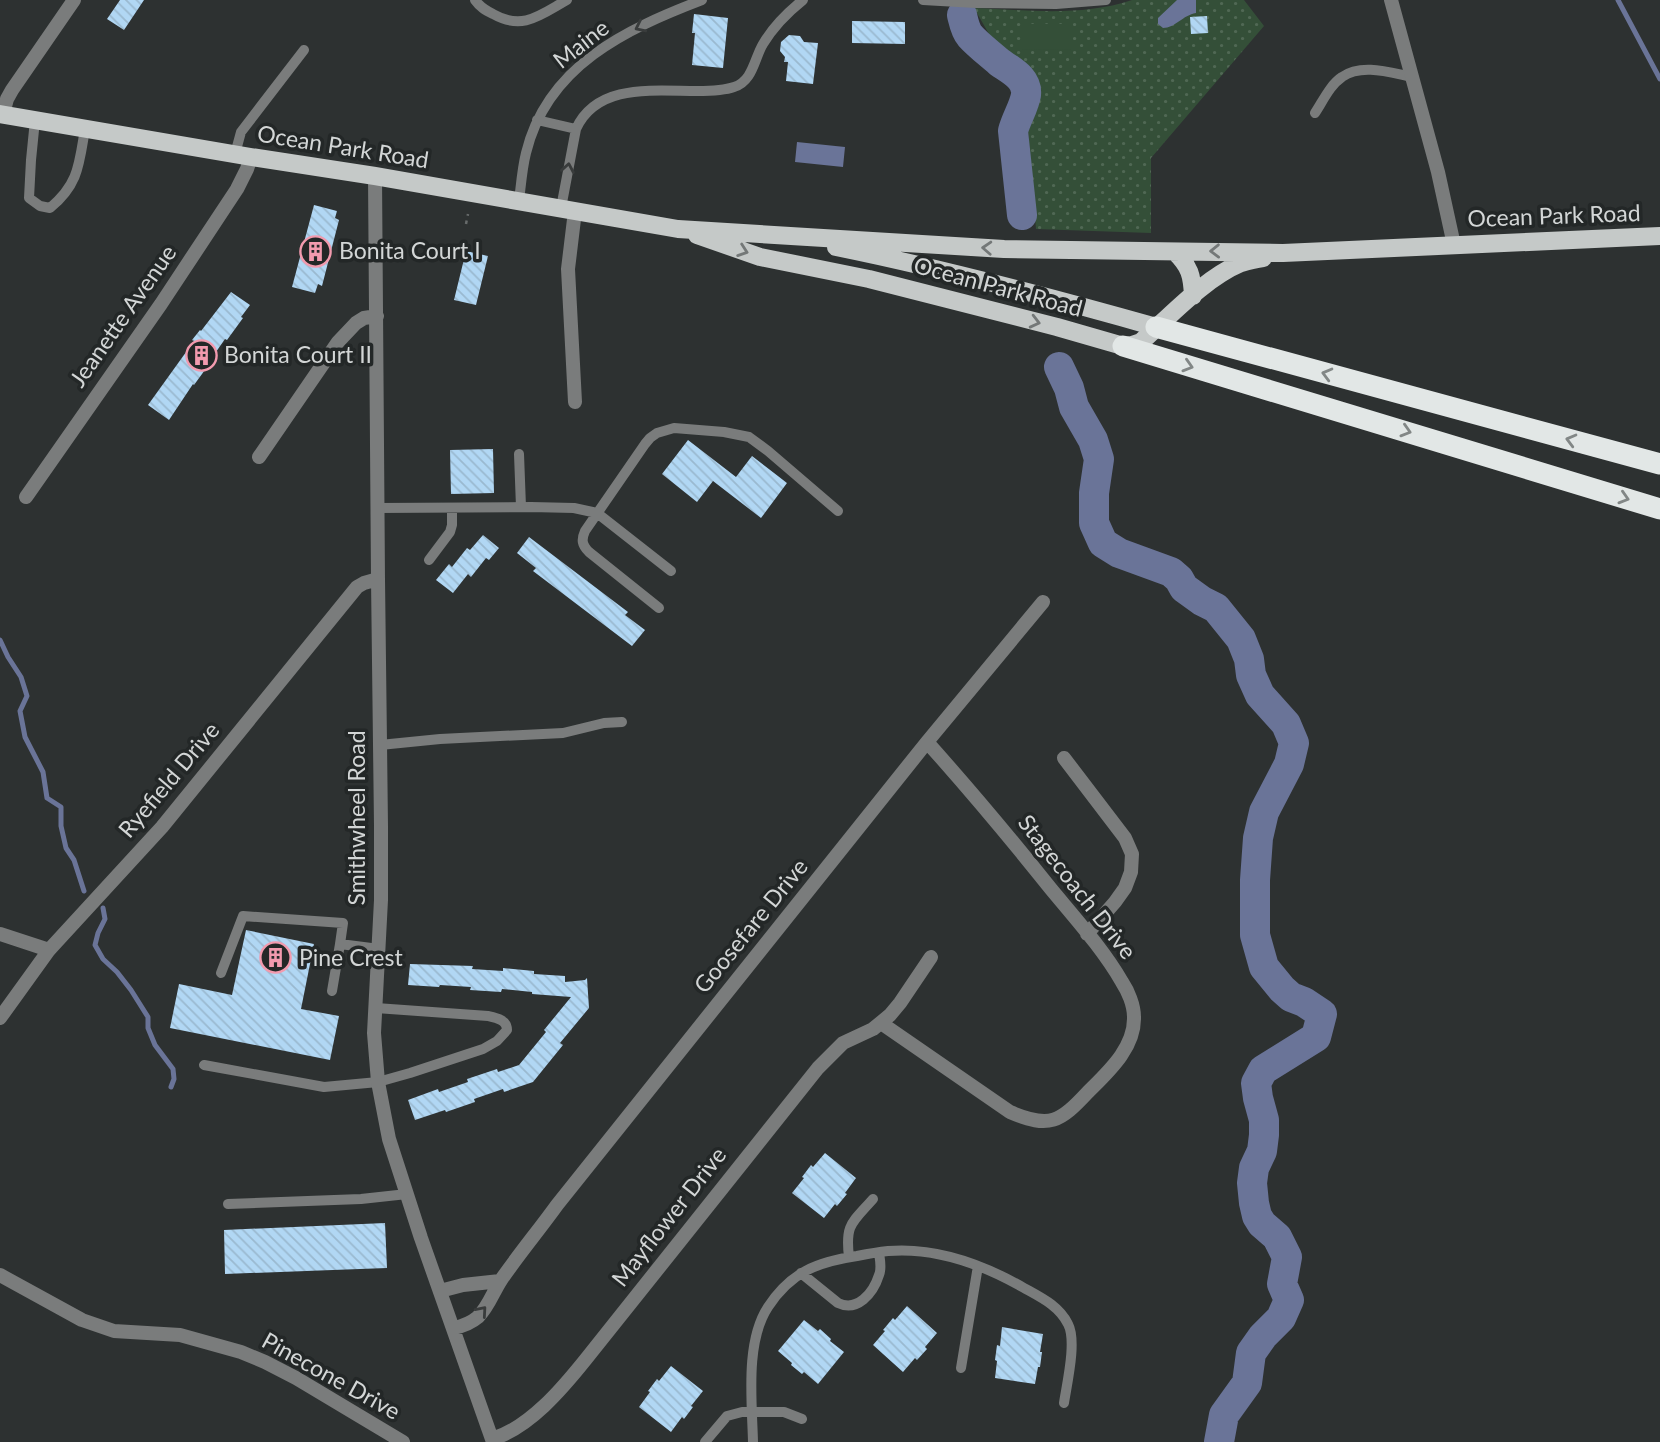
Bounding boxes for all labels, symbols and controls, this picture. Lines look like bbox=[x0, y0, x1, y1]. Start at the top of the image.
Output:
street label: Maine bbox=[547, 13, 614, 74]
one-way arrow bbox=[635, 19, 647, 33]
street label: Ocean Park Road bbox=[255, 119, 431, 173]
one-way arrow bbox=[560, 163, 575, 175]
street label: Ocean Park Road bbox=[1467, 198, 1641, 232]
building icon: Bonita Court I bbox=[299, 234, 333, 268]
place label: Bonita Court I bbox=[339, 236, 481, 264]
street label: Jeanette Avenue bbox=[63, 239, 181, 392]
one-way arrow bbox=[982, 240, 993, 255]
one-way arrow bbox=[736, 243, 748, 257]
one-way arrow bbox=[1209, 244, 1220, 259]
street label: Ocean Park Road bbox=[911, 250, 1086, 322]
one-way arrow bbox=[1029, 313, 1041, 328]
building icon: Bonita Court II bbox=[184, 338, 218, 372]
place label: Bonita Court II bbox=[224, 340, 372, 368]
one-way arrow bbox=[1182, 357, 1194, 372]
one-way arrow bbox=[1321, 368, 1333, 382]
one-way arrow bbox=[1400, 423, 1412, 438]
one-way arrow bbox=[1565, 434, 1577, 448]
one-way arrow bbox=[1617, 489, 1629, 504]
street label: Ryefield Drive bbox=[112, 716, 225, 843]
street label: Smithwheel Road bbox=[342, 730, 370, 906]
street label: Stagecoach Drive bbox=[1013, 809, 1143, 964]
street label: Goosefare Drive bbox=[687, 852, 813, 998]
building icon: Pine Crest bbox=[259, 941, 293, 975]
place label: Pine Crest bbox=[299, 943, 403, 971]
street label: Mayflower Drive bbox=[605, 1141, 731, 1292]
one-way arrow bbox=[474, 1306, 486, 1319]
street label: Pinecone Drive bbox=[257, 1326, 406, 1425]

